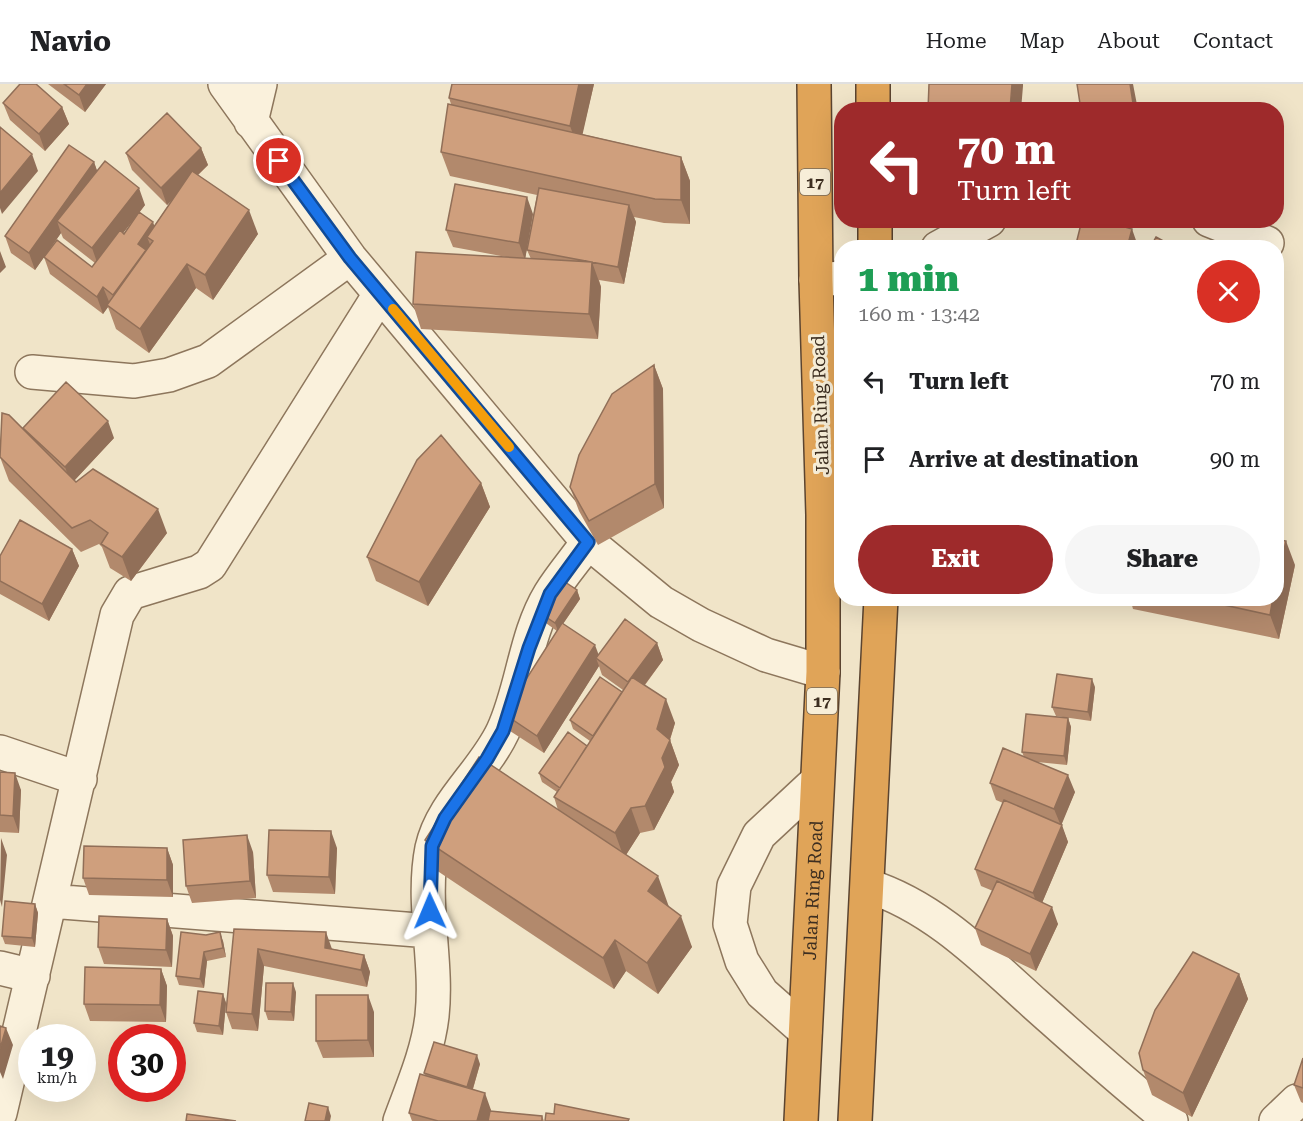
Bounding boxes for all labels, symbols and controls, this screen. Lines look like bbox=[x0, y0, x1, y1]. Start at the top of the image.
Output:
text: Navio bbox=[30, 25, 111, 58]
text: Home bbox=[926, 29, 987, 53]
text: Map bbox=[1020, 29, 1065, 53]
text: About bbox=[1098, 29, 1160, 53]
text: Contact bbox=[1193, 29, 1273, 53]
text: 70 m bbox=[957, 125, 1055, 174]
icon: left bbox=[858, 126, 936, 204]
pin bbox=[253, 135, 304, 186]
icon: arrive bbox=[262, 144, 295, 177]
road number: 17 bbox=[800, 169, 830, 195]
text: Turn left bbox=[957, 175, 1071, 207]
text: 1 min bbox=[858, 258, 959, 300]
button: close bbox=[1197, 260, 1260, 323]
text: 160 m · 13:42 bbox=[858, 302, 980, 326]
street label: Jalan Ring Road bbox=[807, 334, 833, 475]
icon: left bbox=[858, 365, 891, 398]
text: Turn left bbox=[909, 369, 1009, 394]
text: 70 m bbox=[1210, 369, 1260, 394]
icon: arrive bbox=[858, 443, 891, 476]
text: Arrive at destination bbox=[909, 447, 1138, 472]
text: 90 m bbox=[1210, 447, 1260, 472]
button: Exit bbox=[858, 525, 1053, 594]
button: Share bbox=[1065, 525, 1260, 594]
road number: 17 bbox=[807, 688, 837, 714]
street label: Jalan Ring Road bbox=[798, 819, 826, 961]
position arrow bbox=[398, 879, 462, 943]
speed limit sign: 30 bbox=[108, 1024, 186, 1102]
text: 19 bbox=[40, 1038, 74, 1073]
text: km/h bbox=[37, 1069, 77, 1087]

